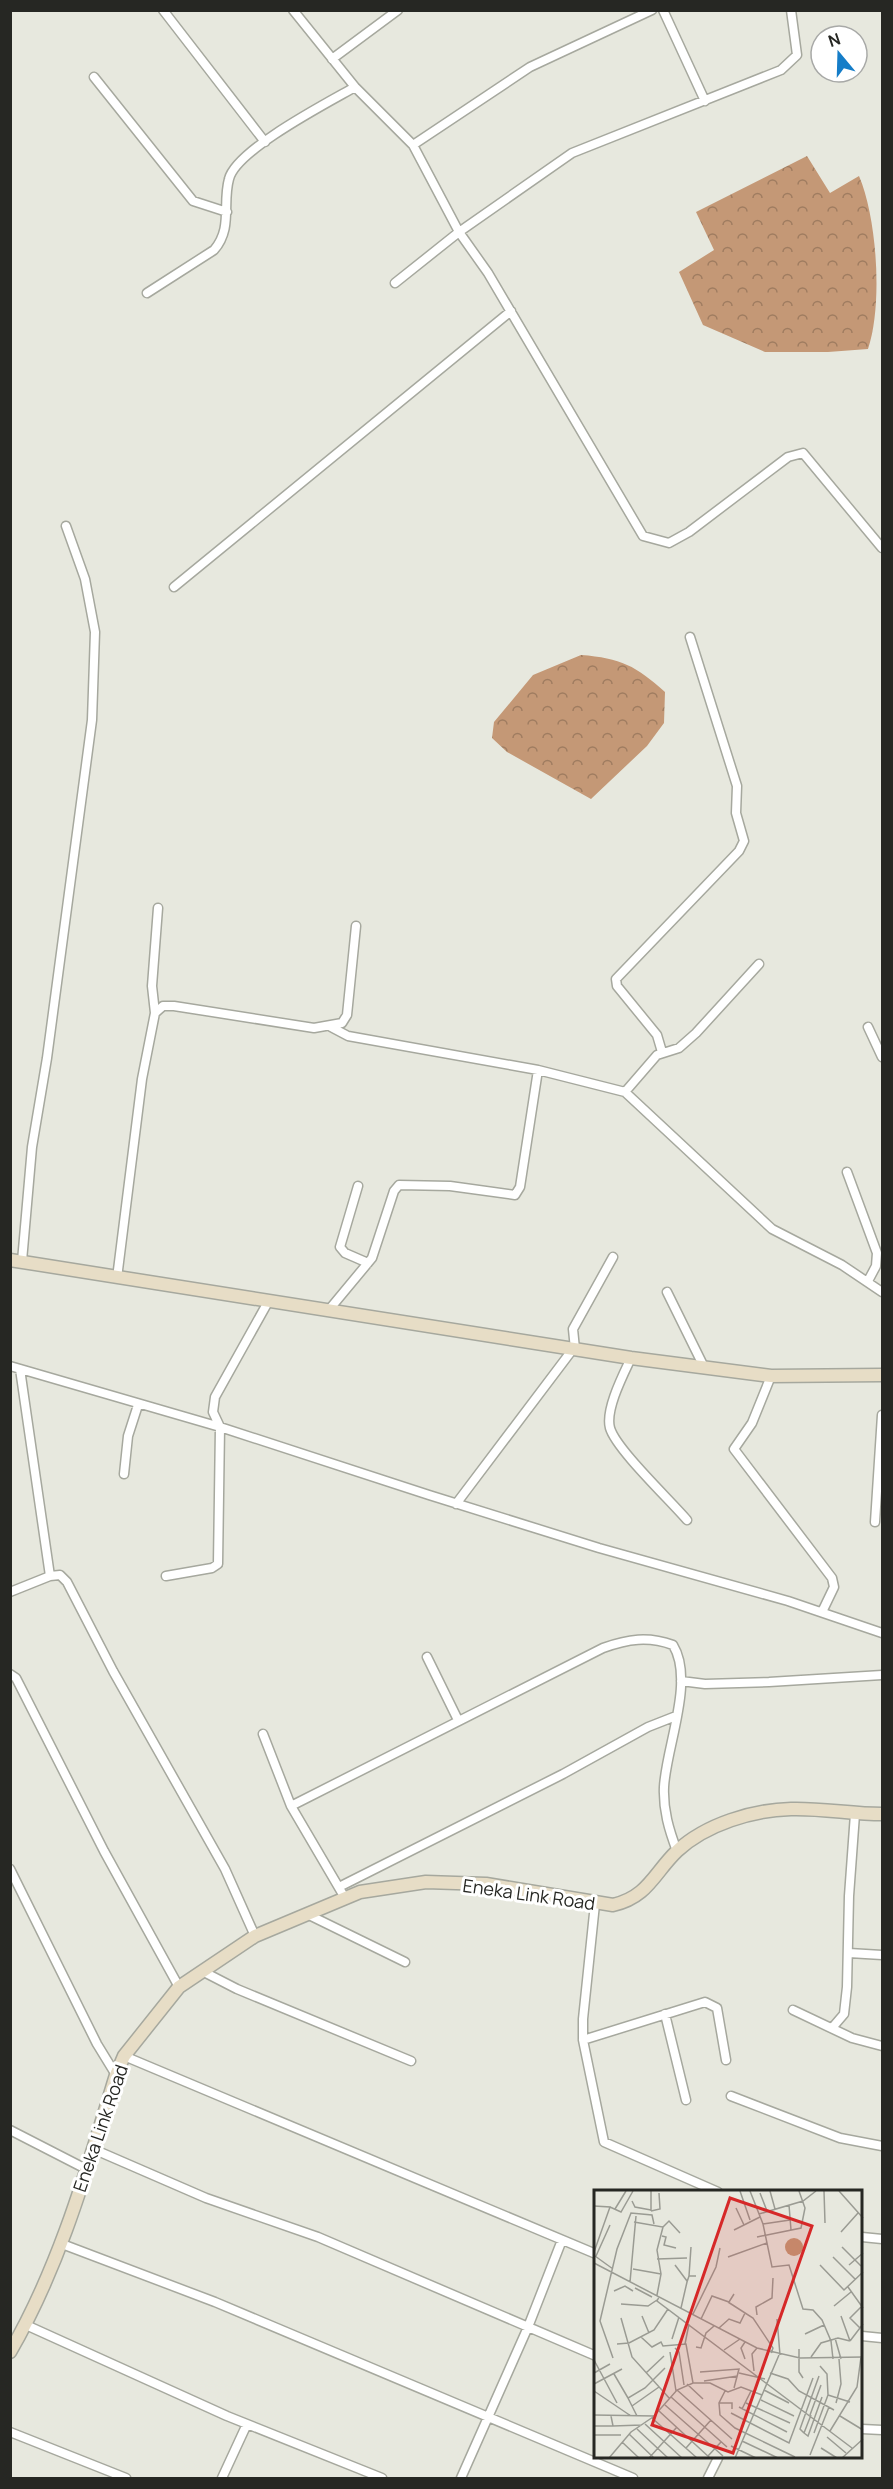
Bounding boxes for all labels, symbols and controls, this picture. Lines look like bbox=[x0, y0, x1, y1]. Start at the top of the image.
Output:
north arrow bbox=[809, 24, 869, 84]
text: N bbox=[825, 28, 843, 52]
street label: Eneka Link Road bbox=[461, 1873, 597, 1915]
street label: Eneka Link Road bbox=[67, 2061, 133, 2195]
inset map bbox=[594, 2190, 863, 2459]

